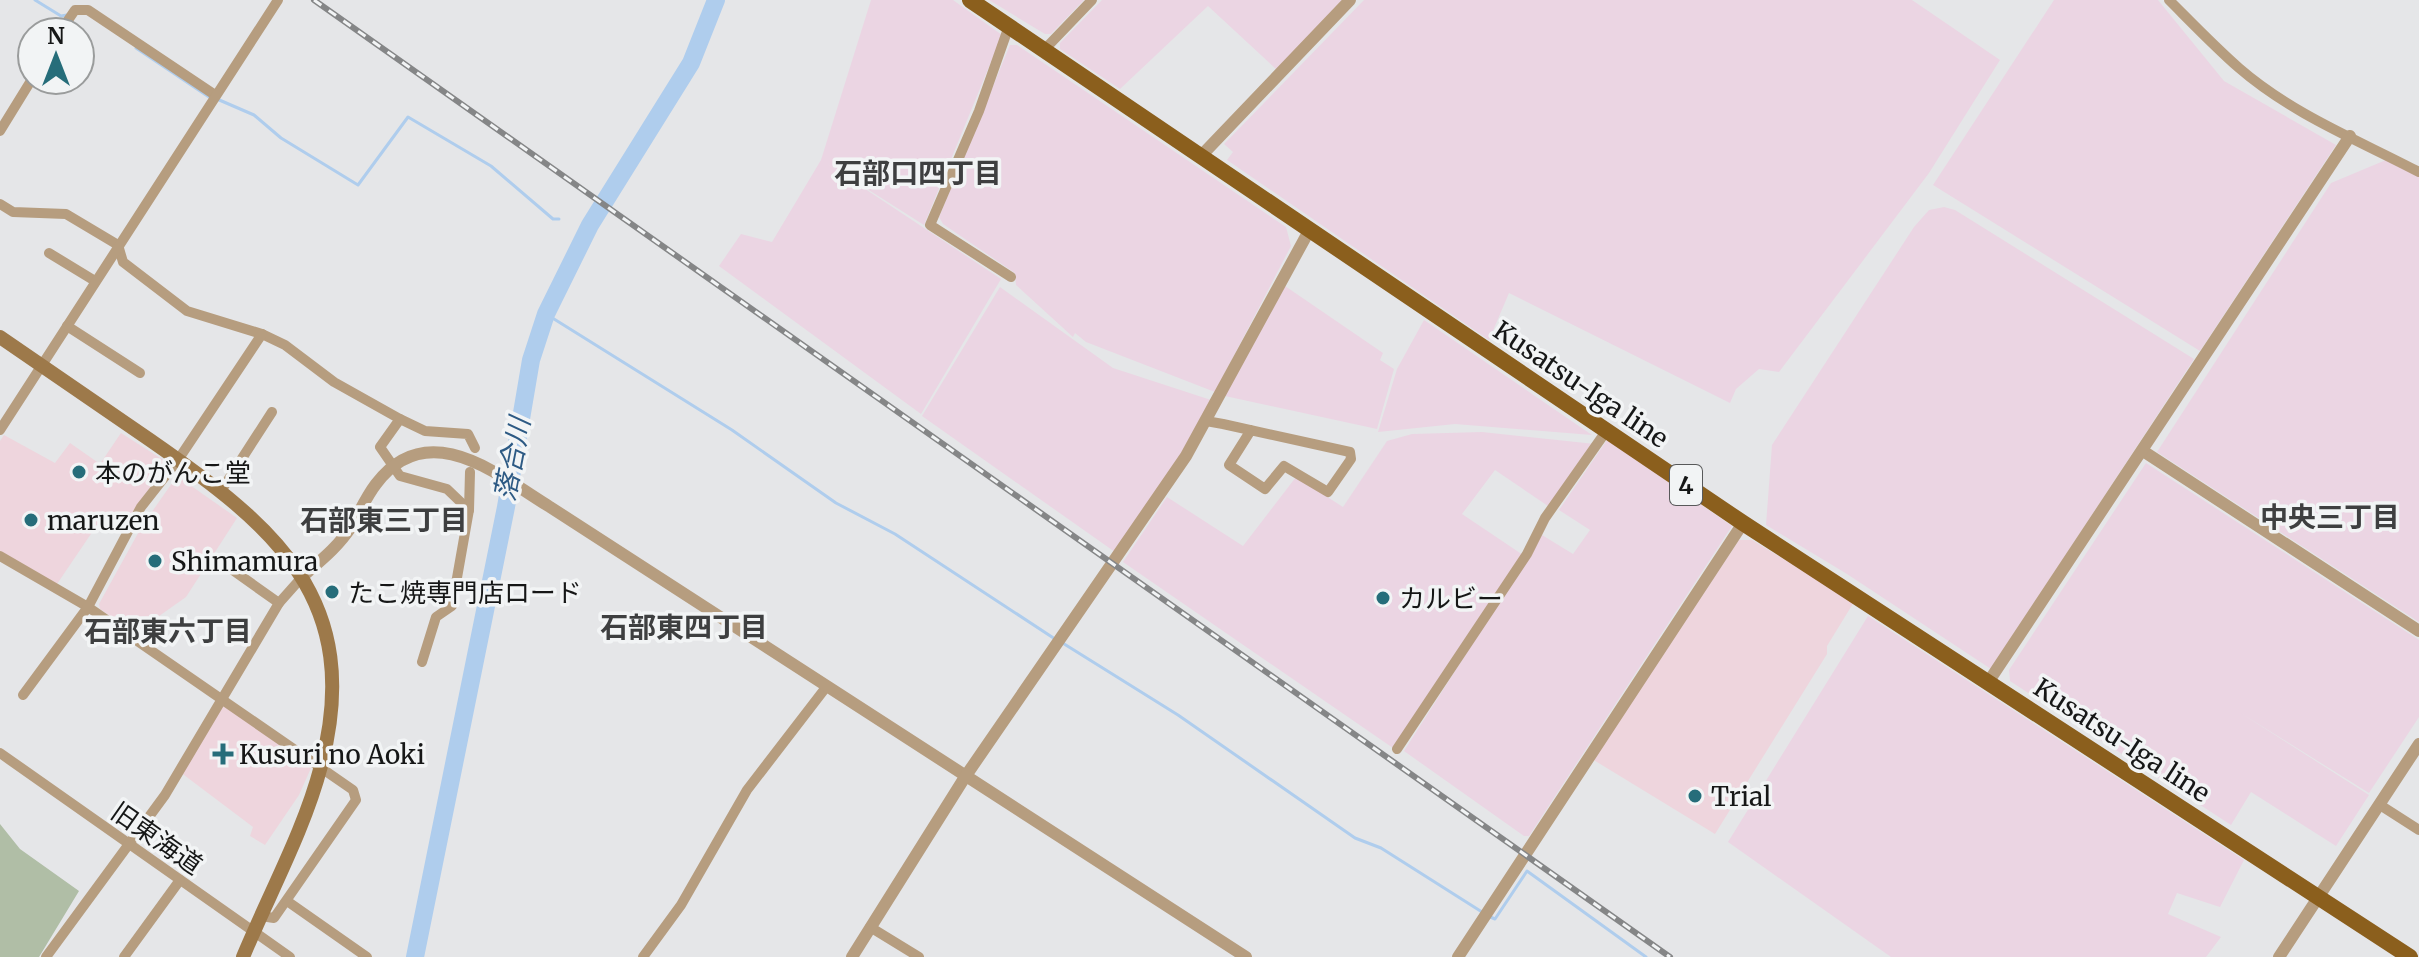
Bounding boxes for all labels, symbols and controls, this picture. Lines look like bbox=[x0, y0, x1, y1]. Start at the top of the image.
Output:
north arrow bbox=[16, 16, 96, 96]
text: N bbox=[47, 22, 65, 50]
district label: 石部口四丁目 bbox=[834, 155, 1002, 191]
street label: Kusatsu-Iga line bbox=[1487, 313, 1675, 455]
water label: 落合川 bbox=[486, 411, 538, 504]
place label: 本のがんこ堂 bbox=[95, 456, 251, 489]
marker: 本のがんこ堂 bbox=[70, 463, 88, 481]
road number: 4 bbox=[1670, 465, 1702, 505]
district label: 中央三丁目 bbox=[2260, 499, 2400, 535]
district label: 石部東三丁目 bbox=[300, 502, 468, 538]
place label: maruzen bbox=[47, 504, 160, 537]
marker: maruzen bbox=[22, 511, 40, 529]
place label: Shimamura bbox=[171, 545, 318, 578]
marker: Shimamura bbox=[146, 552, 164, 570]
place label: たこ焼専門店ロード bbox=[348, 576, 582, 609]
place label: カルビー bbox=[1399, 582, 1503, 615]
marker: たこ焼専門店ロード bbox=[323, 583, 341, 601]
marker: カルビー bbox=[1374, 589, 1392, 607]
district label: 石部東四丁目 bbox=[600, 609, 768, 645]
district label: 石部東六丁目 bbox=[84, 613, 252, 649]
street label: Kusatsu-Iga line bbox=[2028, 671, 2216, 809]
place label: Kusuri no Aoki bbox=[239, 738, 425, 771]
marker: Kusuri no Aoki bbox=[214, 745, 232, 763]
place label: Trial bbox=[1711, 780, 1771, 813]
marker: Trial bbox=[1686, 787, 1704, 805]
street label: 旧東海道 bbox=[105, 795, 209, 881]

